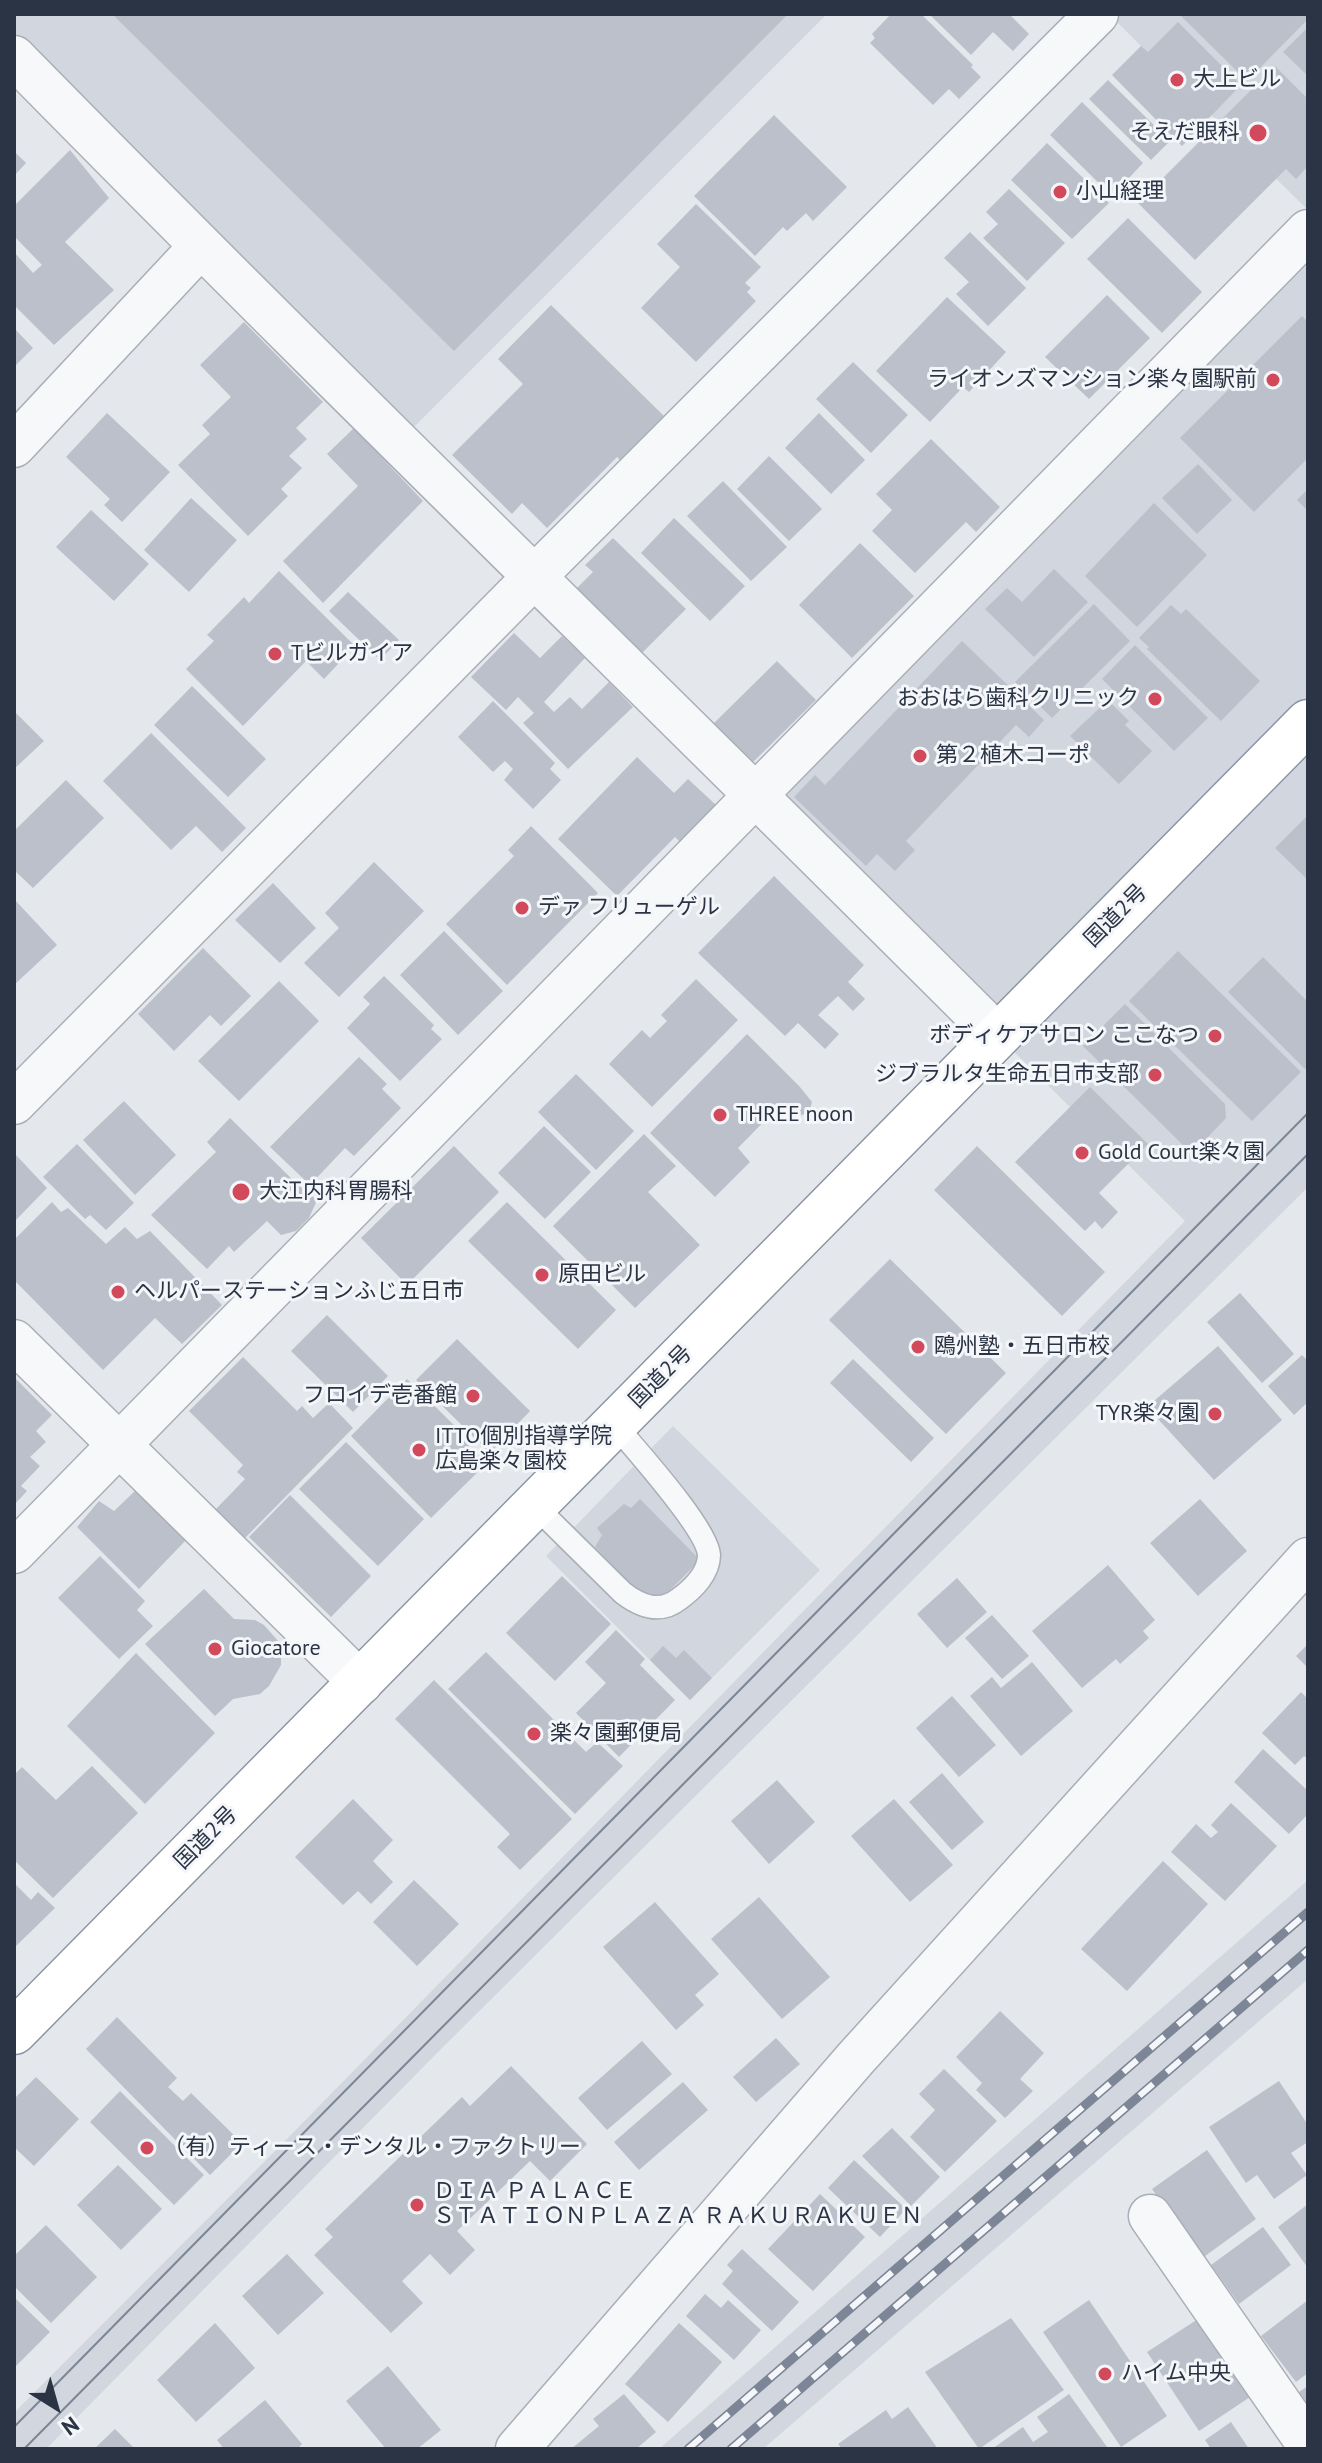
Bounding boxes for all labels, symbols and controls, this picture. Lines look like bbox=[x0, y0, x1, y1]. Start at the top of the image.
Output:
place label: 大上ビル bbox=[1193, 67, 1281, 93]
marker: 大上ビル bbox=[1168, 71, 1186, 89]
place label: そえだ眼科 bbox=[1130, 120, 1240, 146]
marker: そえだ眼科 bbox=[1247, 122, 1269, 144]
place label: 小山経理 bbox=[1076, 179, 1164, 205]
marker: 小山経理 bbox=[1051, 183, 1069, 201]
place label: ライオンズマンション楽々園駅前 bbox=[927, 367, 1257, 393]
marker: ライオンズマンション楽々園駅前 bbox=[1264, 371, 1282, 389]
place label: Tビルガイア bbox=[291, 641, 413, 667]
marker: Tビルガイア bbox=[266, 645, 284, 663]
place label: おおはら歯科クリニック bbox=[897, 686, 1139, 712]
marker: おおはら歯科クリニック bbox=[1146, 690, 1164, 708]
place label: 第２植木コーポ bbox=[936, 743, 1090, 769]
marker: 第２植木コーポ bbox=[911, 747, 929, 765]
street label: 国道2号 bbox=[1079, 879, 1153, 953]
place label: デァ フリューゲル bbox=[538, 895, 720, 921]
marker: デァ フリューゲル bbox=[513, 899, 531, 917]
place label: ボディケアサロン ここなつ bbox=[929, 1023, 1199, 1049]
marker: ボディケアサロン ここなつ bbox=[1206, 1027, 1224, 1045]
place label: ジブラルタ生命五日市支部 bbox=[875, 1062, 1139, 1088]
marker: ジブラルタ生命五日市支部 bbox=[1146, 1066, 1164, 1084]
place label: THREE noon bbox=[736, 1102, 853, 1128]
marker: THREE noon bbox=[711, 1106, 729, 1124]
place label: Gold Court楽々園 bbox=[1098, 1140, 1264, 1166]
marker: Gold Court楽々園 bbox=[1073, 1144, 1091, 1162]
place label: 大江内科胃腸科 bbox=[259, 1179, 413, 1205]
marker: 大江内科胃腸科 bbox=[230, 1181, 252, 1203]
place label: 原田ビル bbox=[558, 1262, 646, 1288]
marker: 原田ビル bbox=[533, 1266, 551, 1284]
place label: ヘルパーステーションふじ五日市 bbox=[134, 1279, 464, 1305]
marker: ヘルパーステーションふじ五日市 bbox=[109, 1283, 127, 1301]
place label: 鴎州塾・五日市校 bbox=[934, 1334, 1110, 1360]
marker: 鴎州塾・五日市校 bbox=[909, 1338, 927, 1356]
street label: 国道2号 bbox=[624, 1340, 698, 1414]
place label: フロイデ壱番館 bbox=[303, 1383, 457, 1409]
marker: フロイデ壱番館 bbox=[464, 1387, 482, 1405]
place label: TYR楽々園 bbox=[1096, 1401, 1199, 1427]
marker: TYR楽々園 bbox=[1206, 1405, 1224, 1423]
place label: ITTO個別指導学院 広島楽々園校 bbox=[435, 1424, 612, 1476]
marker: ITTO個別指導学院 広島楽々園校 bbox=[410, 1441, 428, 1459]
place label: Giocatore bbox=[231, 1636, 321, 1662]
marker: Giocatore bbox=[206, 1640, 224, 1658]
place label: 楽々園郵便局 bbox=[550, 1721, 682, 1747]
marker: 楽々園郵便局 bbox=[525, 1725, 543, 1743]
street label: 国道2号 bbox=[169, 1801, 243, 1875]
place label: （有）ティース・デンタル・ファクトリー bbox=[163, 2135, 581, 2161]
marker: （有）ティース・デンタル・ファクトリー bbox=[138, 2139, 156, 2157]
place label: ＤＩＡ ＰＡＬＡＣＥ ＳＴＡＴＩＯＮＰＬＡＺＡ ＲＡＫＵＲＡＫＵＥＮ bbox=[433, 2179, 923, 2230]
marker: ＤＩＡ ＰＡＬＡＣＥ ＳＴＡＴＩＯＮＰＬＡＺＡ ＲＡＫＵＲＡＫＵＥＮ bbox=[408, 2196, 426, 2214]
place label: ハイム中央 bbox=[1121, 2361, 1231, 2387]
marker: ハイム中央 bbox=[1096, 2365, 1114, 2383]
north arrow bbox=[16, 2367, 96, 2447]
text: N bbox=[56, 2411, 85, 2442]

